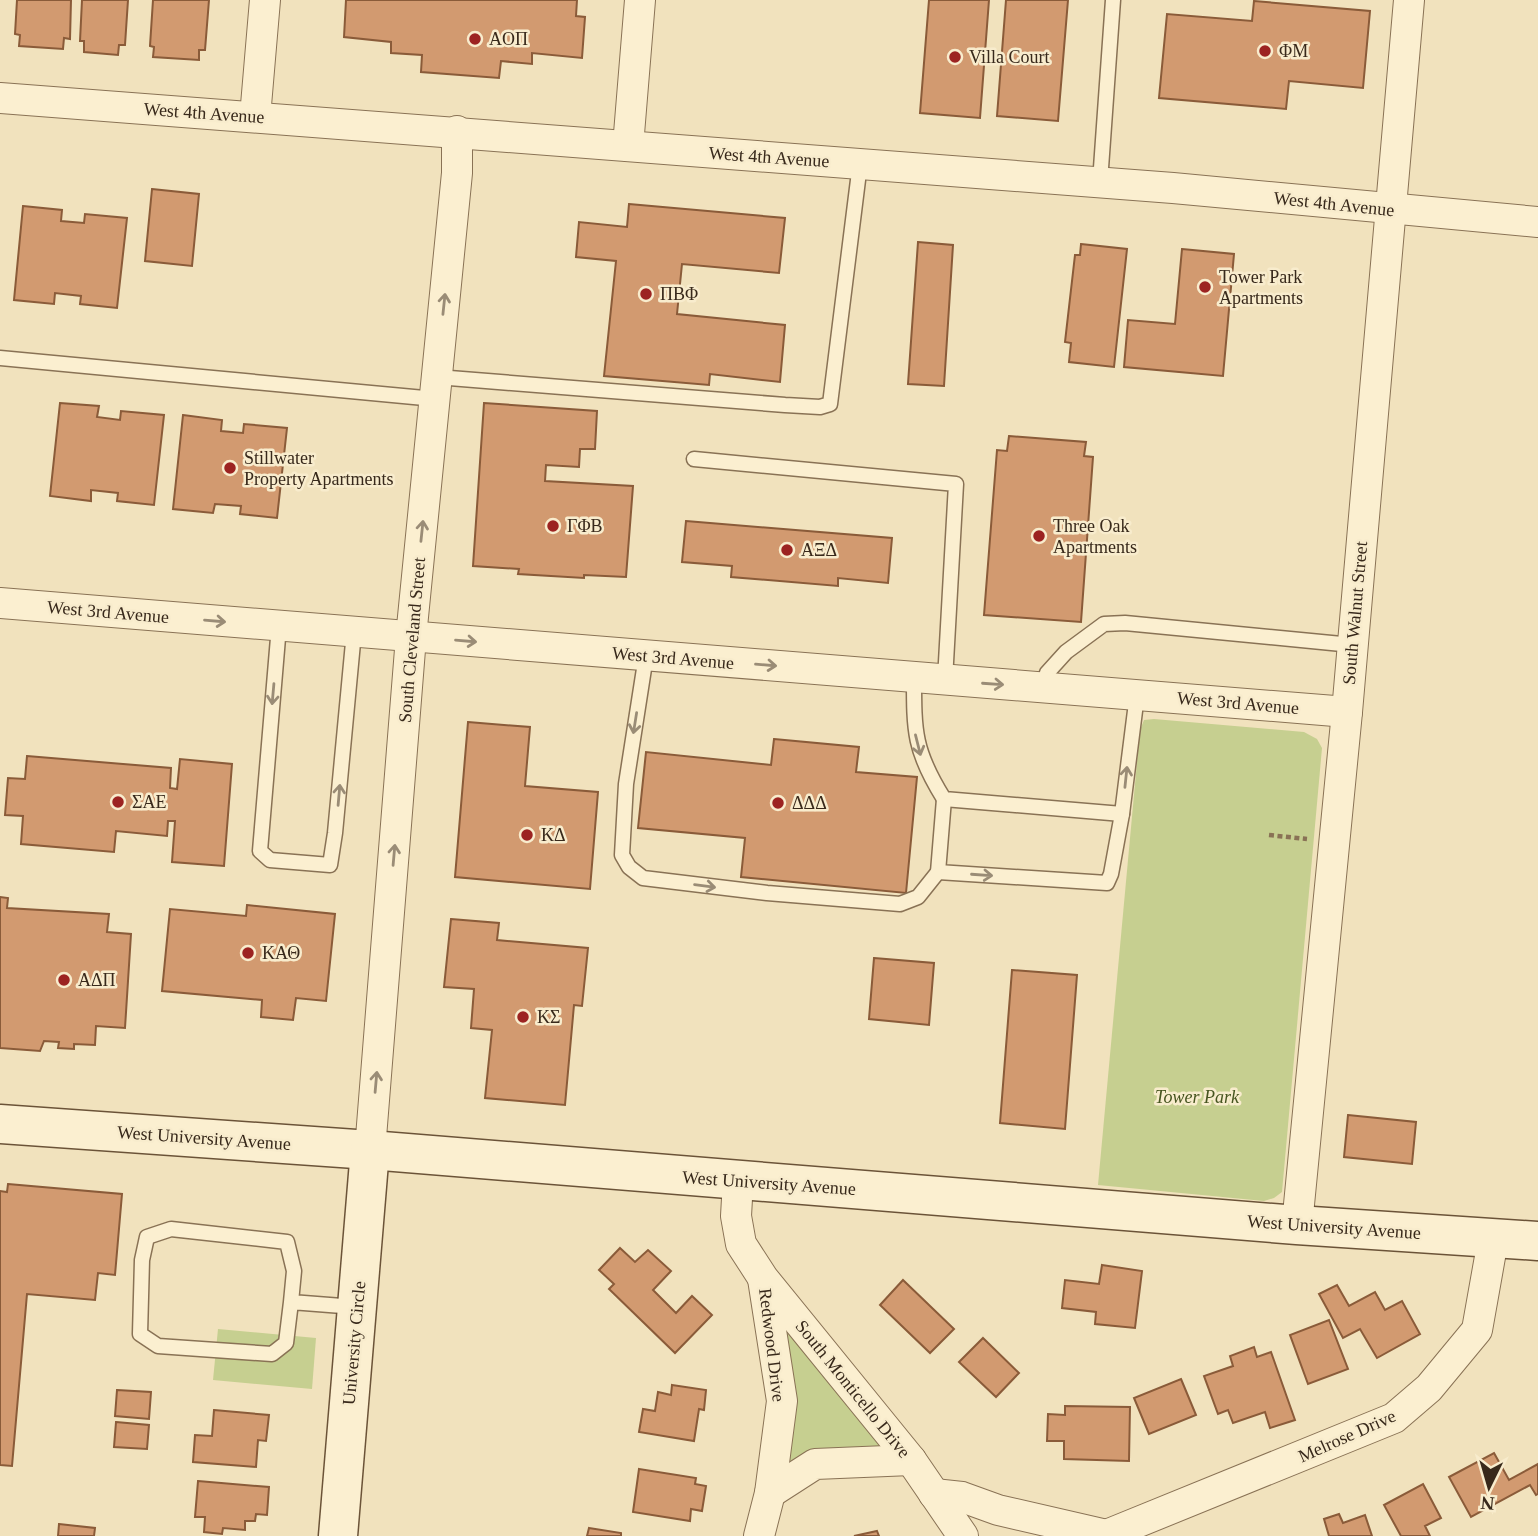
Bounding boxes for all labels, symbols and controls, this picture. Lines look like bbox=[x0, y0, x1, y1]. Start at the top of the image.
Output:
place label: AOΠ bbox=[489, 29, 528, 49]
marker: AOΠ bbox=[467, 31, 483, 47]
place label: ΦΜ bbox=[1279, 41, 1308, 61]
marker: ΦΜ bbox=[1257, 43, 1273, 59]
place label: Villa Court bbox=[969, 47, 1049, 67]
marker: Villa Court bbox=[947, 49, 963, 65]
street label: West 4th Avenue bbox=[143, 99, 265, 127]
street label: West 4th Avenue bbox=[708, 143, 830, 171]
street label: West 4th Avenue bbox=[1273, 188, 1395, 220]
place label: Tower Park Apartments bbox=[1219, 267, 1303, 308]
marker: Tower Park Apartments bbox=[1197, 279, 1213, 295]
place label: ΠΒΦ bbox=[660, 284, 698, 304]
marker: ΠΒΦ bbox=[638, 286, 654, 302]
one-way arrow bbox=[438, 293, 451, 316]
place label: Stillwater Property Apartments bbox=[244, 448, 393, 489]
marker: Stillwater Property Apartments bbox=[222, 460, 238, 476]
place label: ΓΦΒ bbox=[567, 516, 603, 536]
place label: Three Oak Apartments bbox=[1053, 516, 1137, 557]
marker: ΓΦΒ bbox=[545, 518, 561, 534]
one-way arrow bbox=[416, 520, 429, 542]
marker: Three Oak Apartments bbox=[1031, 528, 1047, 544]
place label: ΑΞΔ bbox=[801, 540, 837, 560]
street label: South Walnut Street bbox=[1339, 540, 1371, 686]
marker: ΑΞΔ bbox=[779, 542, 795, 558]
street label: South Cleveland Street bbox=[395, 556, 429, 724]
street label: West 3rd Avenue bbox=[46, 597, 170, 627]
one-way arrow bbox=[203, 615, 225, 628]
one-way arrow bbox=[454, 635, 476, 648]
street label: West 3rd Avenue bbox=[611, 643, 735, 673]
one-way arrow bbox=[754, 659, 777, 672]
one-way arrow bbox=[981, 678, 1003, 691]
one-way arrow bbox=[266, 683, 279, 705]
street label: West 3rd Avenue bbox=[1176, 688, 1300, 718]
one-way arrow bbox=[628, 711, 641, 734]
one-way arrow bbox=[912, 733, 925, 756]
one-way arrow bbox=[1120, 766, 1133, 789]
one-way arrow bbox=[332, 784, 345, 807]
place label: ΣAE bbox=[132, 792, 166, 812]
place label: ΔΔΔ bbox=[792, 793, 827, 813]
marker: ΣAE bbox=[110, 794, 126, 810]
marker: ΔΔΔ bbox=[770, 795, 786, 811]
place label: ΚΔ bbox=[541, 825, 566, 845]
marker: ΚΔ bbox=[519, 827, 535, 843]
one-way arrow bbox=[388, 844, 401, 867]
one-way arrow bbox=[971, 869, 993, 882]
one-way arrow bbox=[693, 879, 716, 892]
place label: ΚΑΘ bbox=[262, 943, 300, 963]
marker: ΚΑΘ bbox=[240, 945, 256, 961]
place label: ΑΔΠ bbox=[78, 970, 116, 990]
marker: ΑΔΠ bbox=[56, 972, 72, 988]
place label: KΣ bbox=[537, 1007, 560, 1027]
marker: KΣ bbox=[515, 1009, 531, 1025]
one-way arrow bbox=[370, 1071, 383, 1093]
park label: Tower Park bbox=[1155, 1087, 1240, 1107]
street label: West University Avenue bbox=[116, 1122, 292, 1154]
street label: West University Avenue bbox=[681, 1167, 857, 1199]
street label: West University Avenue bbox=[1246, 1211, 1422, 1243]
street label: University Circle bbox=[339, 1280, 369, 1406]
street label: Redwood Drive bbox=[755, 1287, 789, 1403]
street label: South Monticello Drive bbox=[791, 1316, 915, 1462]
street label: Melrose Drive bbox=[1295, 1406, 1399, 1466]
north arrow bbox=[1454, 1452, 1524, 1522]
text: N bbox=[1480, 1492, 1495, 1514]

